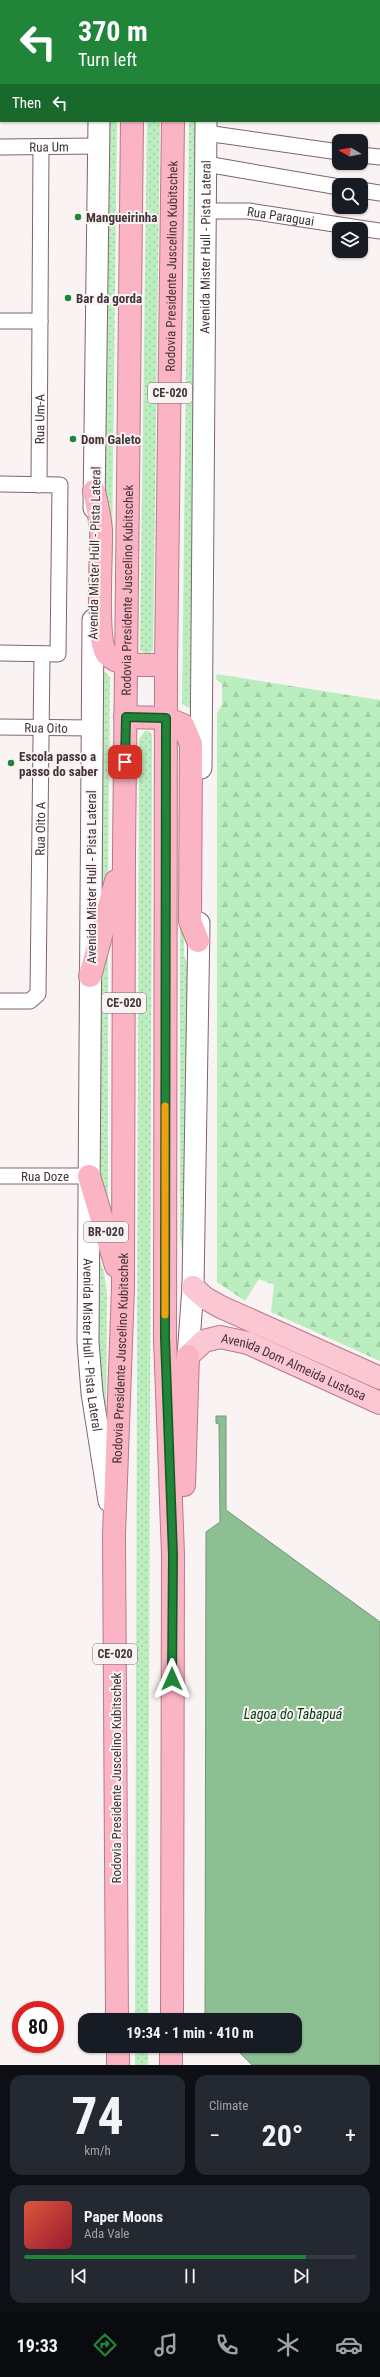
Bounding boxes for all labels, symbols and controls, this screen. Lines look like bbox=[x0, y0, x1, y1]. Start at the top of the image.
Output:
text: 370 m bbox=[78, 15, 148, 48]
icon: left bbox=[12, 16, 64, 68]
text: Turn left bbox=[78, 49, 137, 70]
icon: left bbox=[49, 92, 71, 114]
text: Then bbox=[12, 94, 41, 112]
north arrow bbox=[332, 134, 368, 170]
map controls bbox=[332, 134, 368, 258]
street label: Rua Um bbox=[29, 139, 69, 155]
street label: Rodovia Presidente Juscelino Kubitschek bbox=[163, 160, 180, 372]
street label: Avenida Mister Hull - Pista Lateral bbox=[197, 160, 214, 334]
button: search bbox=[332, 178, 368, 214]
street label: Rua Paraguai bbox=[246, 204, 315, 229]
place label: Mangueirinha bbox=[86, 210, 157, 225]
marker: Mangueirinha bbox=[73, 212, 83, 222]
button: layers bbox=[332, 222, 368, 258]
place label: Bar da gorda bbox=[76, 291, 142, 306]
marker: Bar da gorda bbox=[63, 293, 73, 303]
road number: CE-020 bbox=[148, 383, 192, 403]
street label: Rua Um-A bbox=[32, 393, 48, 444]
place label: Dom Galeto bbox=[81, 432, 141, 447]
marker: Dom Galeto bbox=[68, 434, 78, 444]
street label: Avenida Mister Hull - Pista Lateral bbox=[85, 466, 104, 640]
street label: Rodovia Presidente Juscelino Kubitschek bbox=[119, 484, 136, 696]
street label: Rua Oito bbox=[24, 720, 68, 736]
pin bbox=[108, 745, 142, 779]
place label: Escola passo a passo do saber bbox=[19, 749, 98, 779]
icon: arrive bbox=[114, 751, 136, 773]
marker: Escola passo a passo do saber bbox=[6, 758, 16, 768]
street label: Avenida Mister Hull - Pista Lateral bbox=[84, 790, 99, 964]
street label: Rua Oito A bbox=[33, 801, 48, 856]
road number: CE-020 bbox=[102, 993, 146, 1013]
street label: Rua Doze bbox=[21, 1169, 69, 1184]
road number: BR-020 bbox=[84, 1222, 128, 1242]
street label: Rodovia Presidente Juscelino Kubitschek bbox=[110, 1252, 131, 1464]
street label: Avenida Mister Hull - Pista Lateral bbox=[80, 1258, 105, 1432]
street label: Avenida Dom Almeida Lustosa bbox=[220, 1330, 368, 1404]
road number: CE-020 bbox=[93, 1644, 137, 1664]
position arrow bbox=[151, 1658, 193, 1700]
street label: Rodovia Presidente Juscelino Kubitschek bbox=[109, 1672, 124, 1883]
water label: Lagoa do Tabapuá bbox=[244, 1706, 343, 1722]
speed limit sign: 80 bbox=[12, 2001, 64, 2053]
text: 19:34 · 1 min · 410 m bbox=[126, 2024, 254, 2042]
text: 74 bbox=[71, 2086, 124, 2147]
text: Climate bbox=[209, 2098, 248, 2113]
text: 20° bbox=[262, 2118, 304, 2153]
text: − bbox=[209, 2123, 220, 2148]
text: + bbox=[345, 2123, 356, 2148]
text: km/h bbox=[84, 2143, 111, 2158]
text: Paper Moons bbox=[84, 2208, 163, 2226]
text: Ada Vale bbox=[84, 2226, 129, 2241]
icon: previous bbox=[68, 2265, 90, 2287]
icon: pause bbox=[179, 2265, 201, 2287]
icon: next bbox=[290, 2265, 312, 2287]
icon: directions bbox=[91, 2331, 119, 2359]
icon: music bbox=[152, 2331, 180, 2359]
icon: phone bbox=[213, 2331, 241, 2359]
icon: climate bbox=[274, 2331, 302, 2359]
icon: car bbox=[335, 2331, 363, 2359]
text: 19:33 bbox=[17, 2335, 58, 2356]

